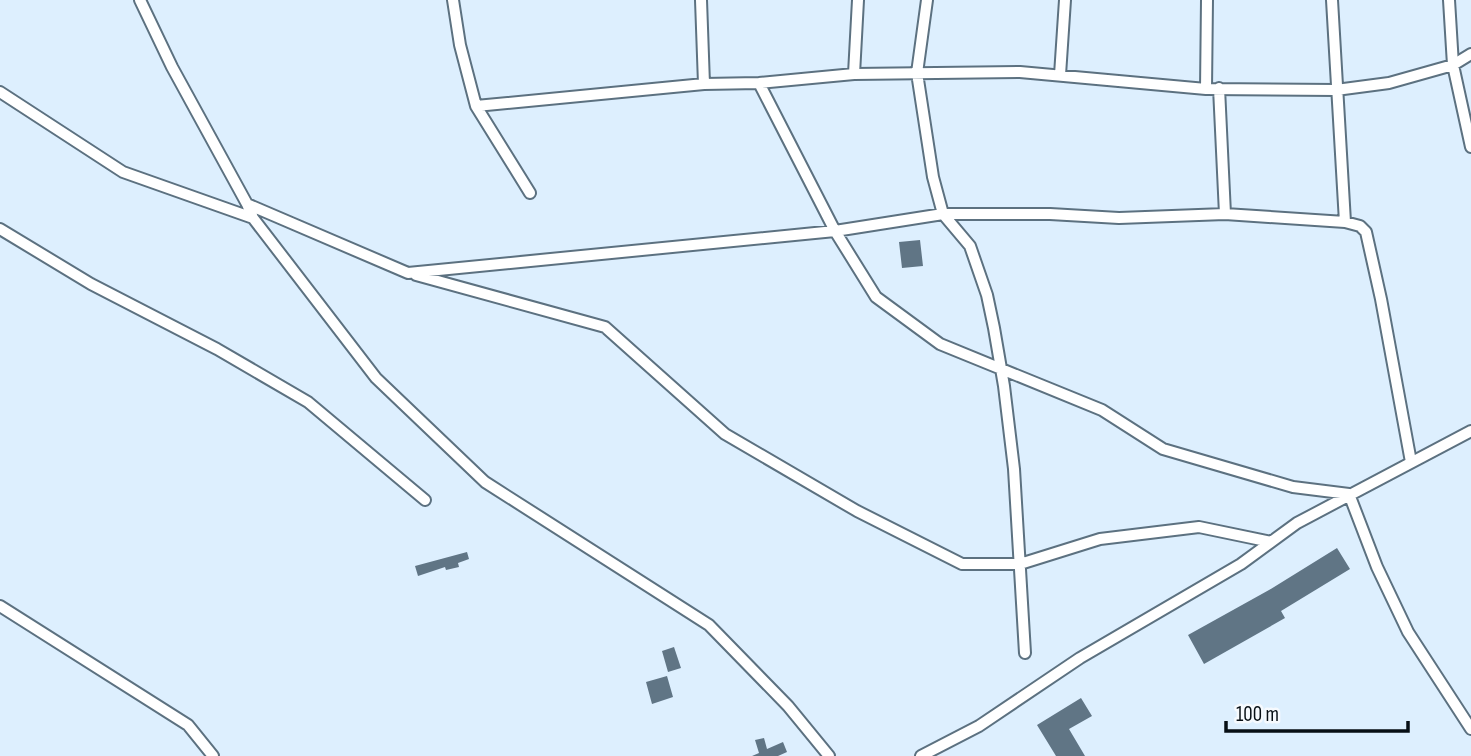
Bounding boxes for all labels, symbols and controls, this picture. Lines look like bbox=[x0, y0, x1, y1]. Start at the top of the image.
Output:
scale bar bbox=[1226, 690, 1408, 734]
text: 100 m bbox=[1236, 702, 1279, 727]

